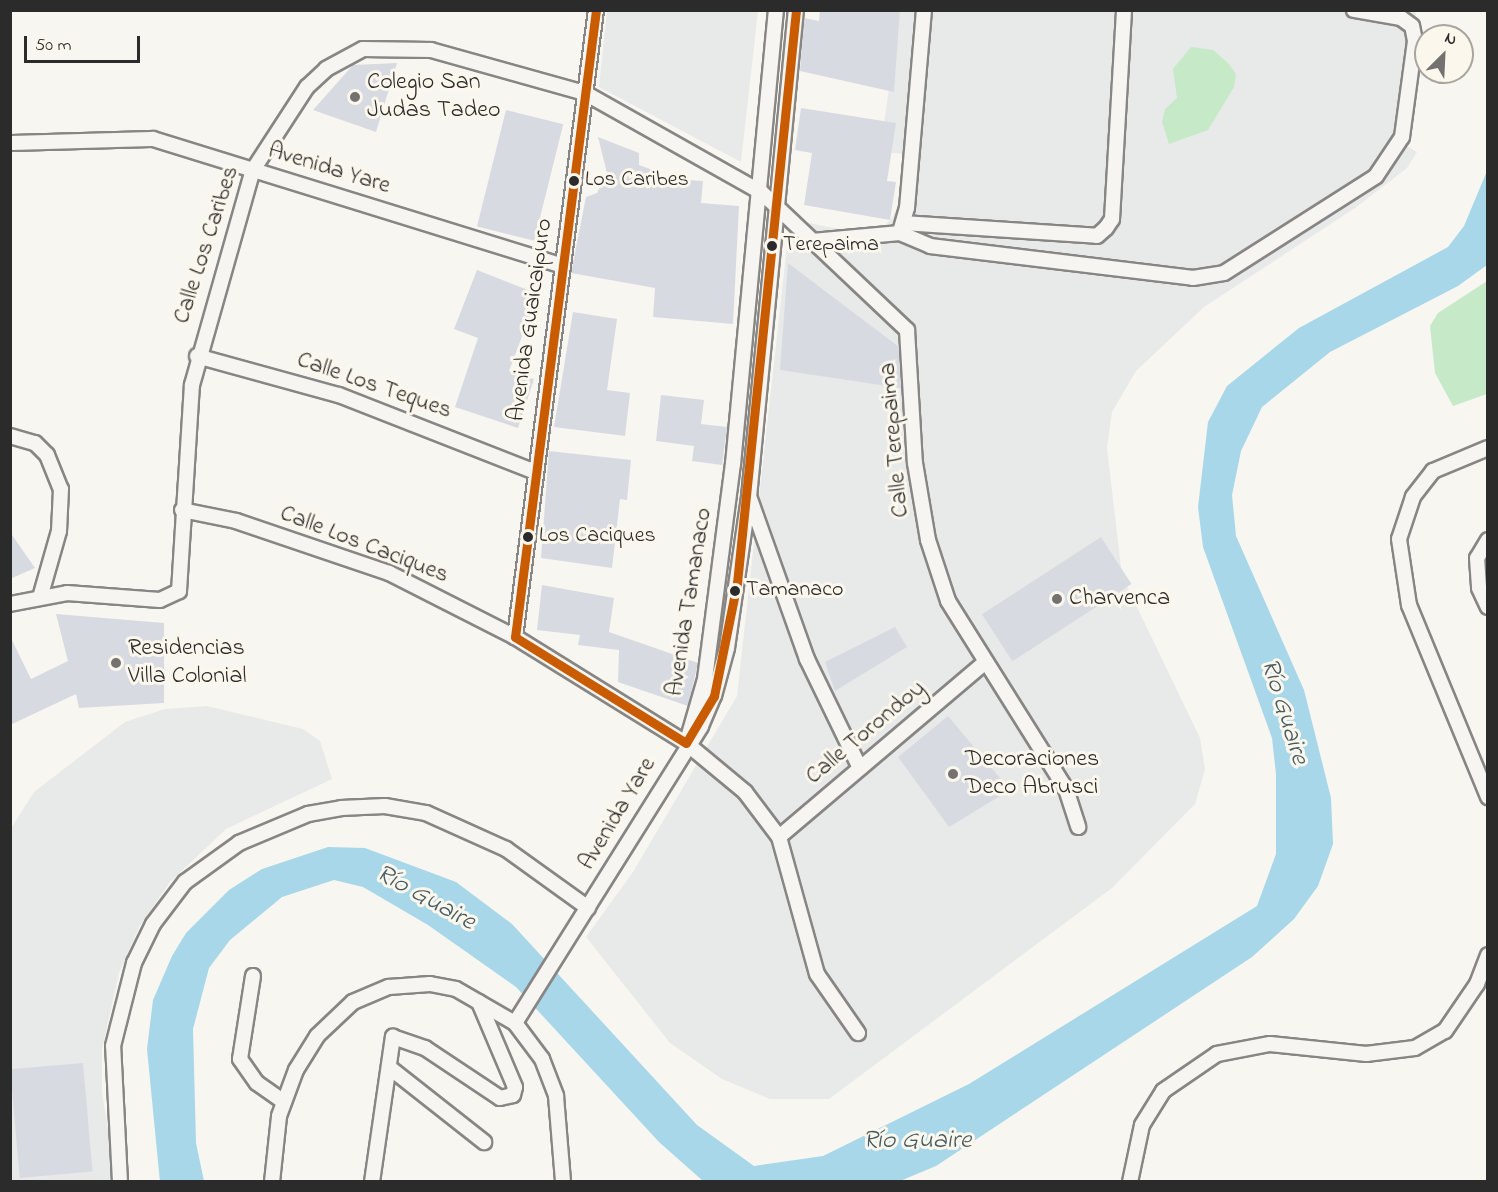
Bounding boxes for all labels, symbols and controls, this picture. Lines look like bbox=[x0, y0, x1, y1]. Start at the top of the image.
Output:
scale bar bbox=[27, 24, 142, 62]
north arrow bbox=[1414, 24, 1474, 84]
text: N bbox=[1441, 26, 1460, 53]
text: 50 m bbox=[35, 33, 72, 59]
place label: Colegio San Judas Tadeo bbox=[367, 69, 500, 125]
marker: Colegio San Judas Tadeo bbox=[348, 90, 362, 104]
street label: Avenida Yare bbox=[264, 137, 394, 201]
street label: Calle Los Caribes bbox=[168, 163, 246, 327]
place label: Los Caribes bbox=[585, 168, 689, 194]
marker: Los Caribes bbox=[568, 175, 580, 187]
street label: Avenida Guaicaipuro bbox=[502, 217, 560, 423]
place label: Terepaima bbox=[783, 233, 879, 259]
marker: Terepaima bbox=[766, 240, 778, 252]
street label: Calle Los Teques bbox=[293, 346, 455, 426]
street label: Calle Terepaima bbox=[874, 361, 916, 519]
street label: Calle Los Caciques bbox=[276, 500, 452, 590]
street label: Avenida Tamanaco bbox=[661, 506, 719, 698]
place label: Los Caciques bbox=[539, 524, 656, 550]
marker: Los Caciques bbox=[522, 531, 534, 543]
place label: Tamanaco bbox=[746, 578, 843, 604]
marker: Tamanaco bbox=[729, 585, 741, 597]
place label: Charvenca bbox=[1069, 585, 1170, 613]
marker: Charvenca bbox=[1050, 592, 1064, 606]
place label: Residencias Villa Colonial bbox=[128, 635, 246, 691]
marker: Residencias Villa Colonial bbox=[109, 656, 123, 670]
water label: Río Guaire bbox=[1252, 656, 1314, 768]
street label: Calle Torondoy bbox=[800, 675, 932, 791]
place label: Decoraciones Deco Abrusci bbox=[965, 746, 1099, 802]
street label: Avenida Yare bbox=[573, 752, 663, 876]
marker: Decoraciones Deco Abrusci bbox=[946, 767, 960, 781]
water label: Río Guaire bbox=[370, 859, 480, 939]
water label: Río Guaire bbox=[863, 1126, 971, 1158]

